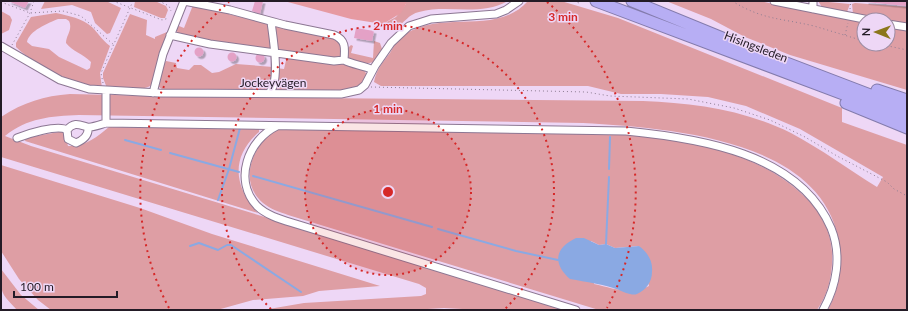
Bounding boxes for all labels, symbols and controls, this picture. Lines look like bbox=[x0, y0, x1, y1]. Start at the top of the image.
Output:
text: 3 min bbox=[548, 9, 578, 24]
north arrow bbox=[856, 12, 896, 52]
text: 2 min bbox=[373, 18, 403, 33]
text: N bbox=[859, 27, 872, 36]
street label: Hisingsleden bbox=[722, 28, 790, 66]
street label: Jockeyvägen bbox=[240, 75, 306, 90]
text: 1 min bbox=[373, 101, 403, 116]
centre of rings bbox=[381, 185, 395, 199]
scale bar bbox=[14, 273, 117, 299]
text: 100 m bbox=[20, 279, 54, 294]

